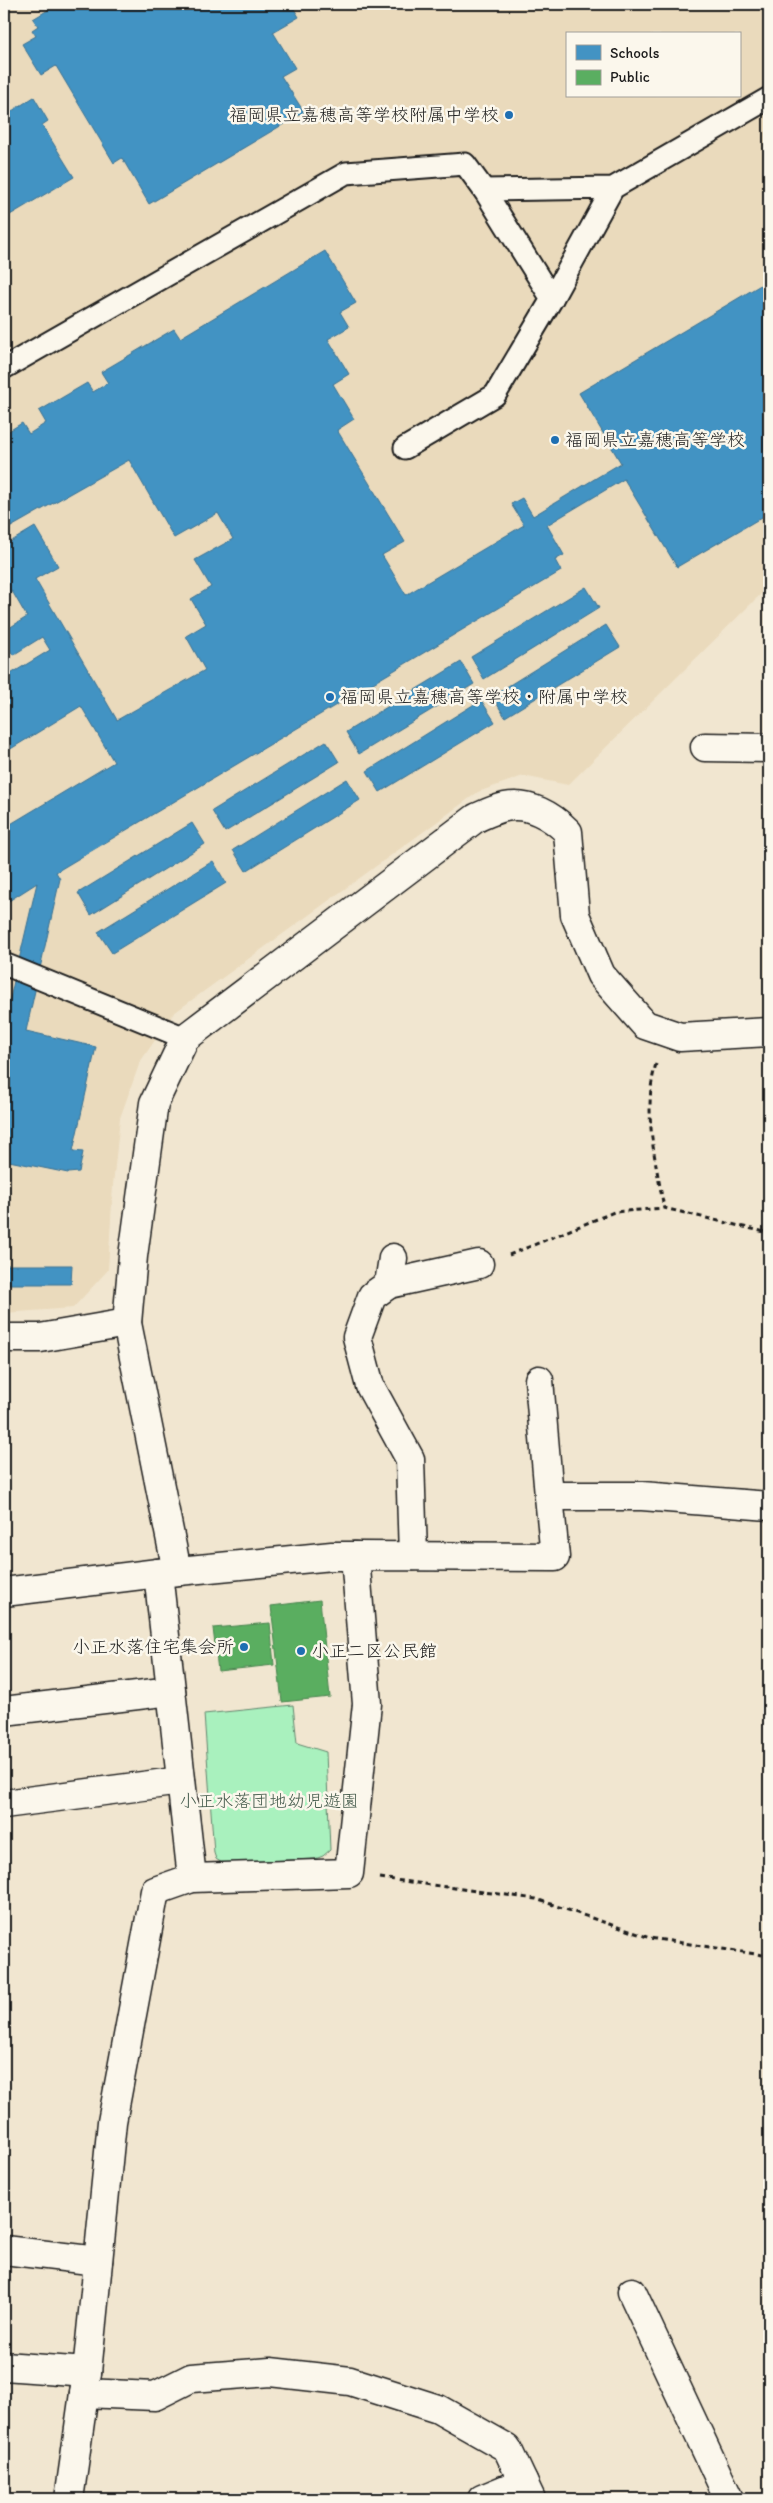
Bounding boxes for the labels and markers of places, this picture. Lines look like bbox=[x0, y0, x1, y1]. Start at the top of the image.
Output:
place label: 福岡県立嘉穂高等学校附属中学校 bbox=[229, 104, 499, 126]
marker: 福岡県立嘉穂高等学校附属中学校 bbox=[503, 109, 515, 121]
place label: 福岡県立嘉穂高等学校 bbox=[565, 429, 745, 451]
marker: 福岡県立嘉穂高等学校 bbox=[549, 434, 561, 446]
place label: 福岡県立嘉穂高等学校・附属中学校 bbox=[340, 686, 628, 708]
marker: 福岡県立嘉穂高等学校・附属中学校 bbox=[324, 691, 336, 703]
place label: 小正水落住宅集会所 bbox=[72, 1636, 234, 1658]
place label: 小正二区公民館 bbox=[311, 1640, 437, 1662]
marker: 小正水落住宅集会所 bbox=[238, 1641, 250, 1653]
marker: 小正二区公民館 bbox=[295, 1645, 307, 1657]

